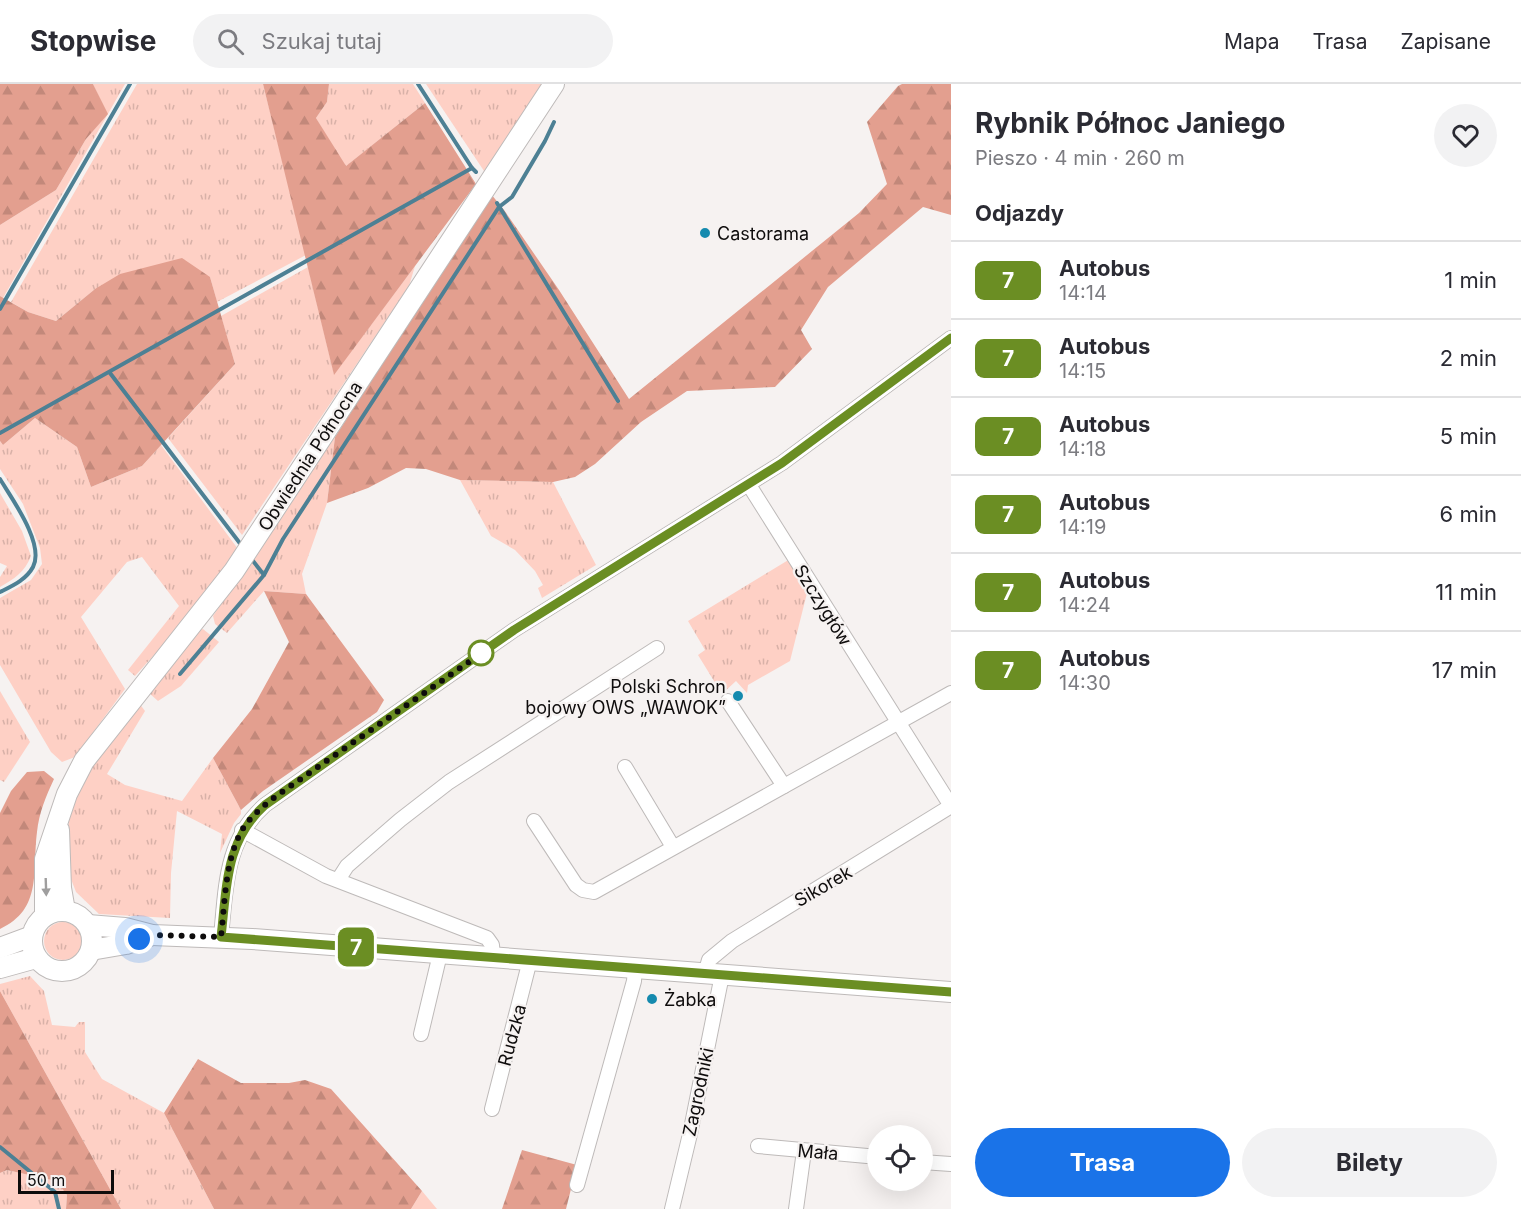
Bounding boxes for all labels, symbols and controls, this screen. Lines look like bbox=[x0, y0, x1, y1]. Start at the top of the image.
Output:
search box bbox=[193, 14, 613, 68]
text: Stopwise bbox=[30, 24, 157, 58]
icon: search bbox=[214, 25, 247, 58]
text: Szukaj tutaj bbox=[262, 28, 382, 54]
text: Mapa bbox=[1224, 29, 1280, 54]
text: Trasa bbox=[1313, 29, 1368, 54]
text: Zapisane bbox=[1401, 29, 1491, 54]
button: heart bbox=[1434, 104, 1497, 167]
text: Rybnik Północ Janiego bbox=[975, 106, 1285, 140]
text: Pieszo · 4 min · 260 m bbox=[975, 146, 1185, 170]
text: Odjazdy bbox=[975, 200, 1064, 226]
place label: Castorama bbox=[717, 223, 809, 244]
marker: Castorama bbox=[698, 226, 712, 240]
text: Autobus bbox=[1059, 255, 1150, 281]
text: 1 min bbox=[1444, 267, 1497, 293]
text: 7 bbox=[1002, 268, 1014, 293]
text: 14:14 bbox=[1059, 281, 1107, 305]
text: Autobus bbox=[1059, 333, 1150, 359]
text: 2 min bbox=[1440, 345, 1497, 371]
text: 7 bbox=[1002, 346, 1014, 371]
text: 14:15 bbox=[1059, 359, 1106, 383]
street label: Obwiednia Północna bbox=[254, 377, 366, 535]
text: Autobus bbox=[1059, 411, 1150, 437]
text: 5 min bbox=[1440, 423, 1497, 449]
text: 7 bbox=[1002, 424, 1014, 449]
text: 14:18 bbox=[1059, 437, 1106, 461]
text: Autobus bbox=[1059, 489, 1150, 515]
text: 6 min bbox=[1440, 501, 1497, 527]
text: 7 bbox=[1002, 502, 1014, 527]
text: 14:19 bbox=[1059, 515, 1106, 539]
street label: Szczygłów bbox=[790, 561, 856, 650]
text: Autobus bbox=[1059, 567, 1150, 593]
text: 11 min bbox=[1435, 579, 1497, 605]
text: 7 bbox=[1002, 580, 1014, 605]
text: 14:24 bbox=[1059, 593, 1111, 617]
unlabelled marker bbox=[468, 640, 494, 666]
text: Autobus bbox=[1059, 645, 1150, 671]
text: 17 min bbox=[1432, 657, 1497, 683]
text: 7 bbox=[1002, 658, 1014, 683]
text: 14:30 bbox=[1059, 671, 1111, 695]
place label: Polski Schron bojowy OWS „WAWOK” bbox=[525, 676, 726, 718]
marker: Polski Schron bojowy OWS „WAWOK” bbox=[731, 689, 745, 703]
street label: Sikorek bbox=[790, 861, 856, 911]
one-way arrow bbox=[41, 878, 50, 897]
your location bbox=[124, 924, 154, 954]
line badge: 7 bbox=[336, 928, 376, 966]
text: 7 bbox=[350, 935, 362, 960]
place label: Żabka bbox=[664, 988, 716, 1010]
marker: Żabka bbox=[645, 992, 659, 1006]
street label: Rudzka bbox=[494, 1002, 530, 1068]
street label: Zagrodniki bbox=[678, 1046, 718, 1138]
map controls bbox=[867, 1125, 933, 1191]
button: locate bbox=[867, 1125, 933, 1191]
button: Trasa bbox=[975, 1128, 1230, 1197]
button: Bilety bbox=[1242, 1128, 1497, 1197]
street label: Mała bbox=[797, 1140, 839, 1164]
scale bar bbox=[18, 1167, 114, 1194]
text: 50 m bbox=[27, 1170, 65, 1190]

